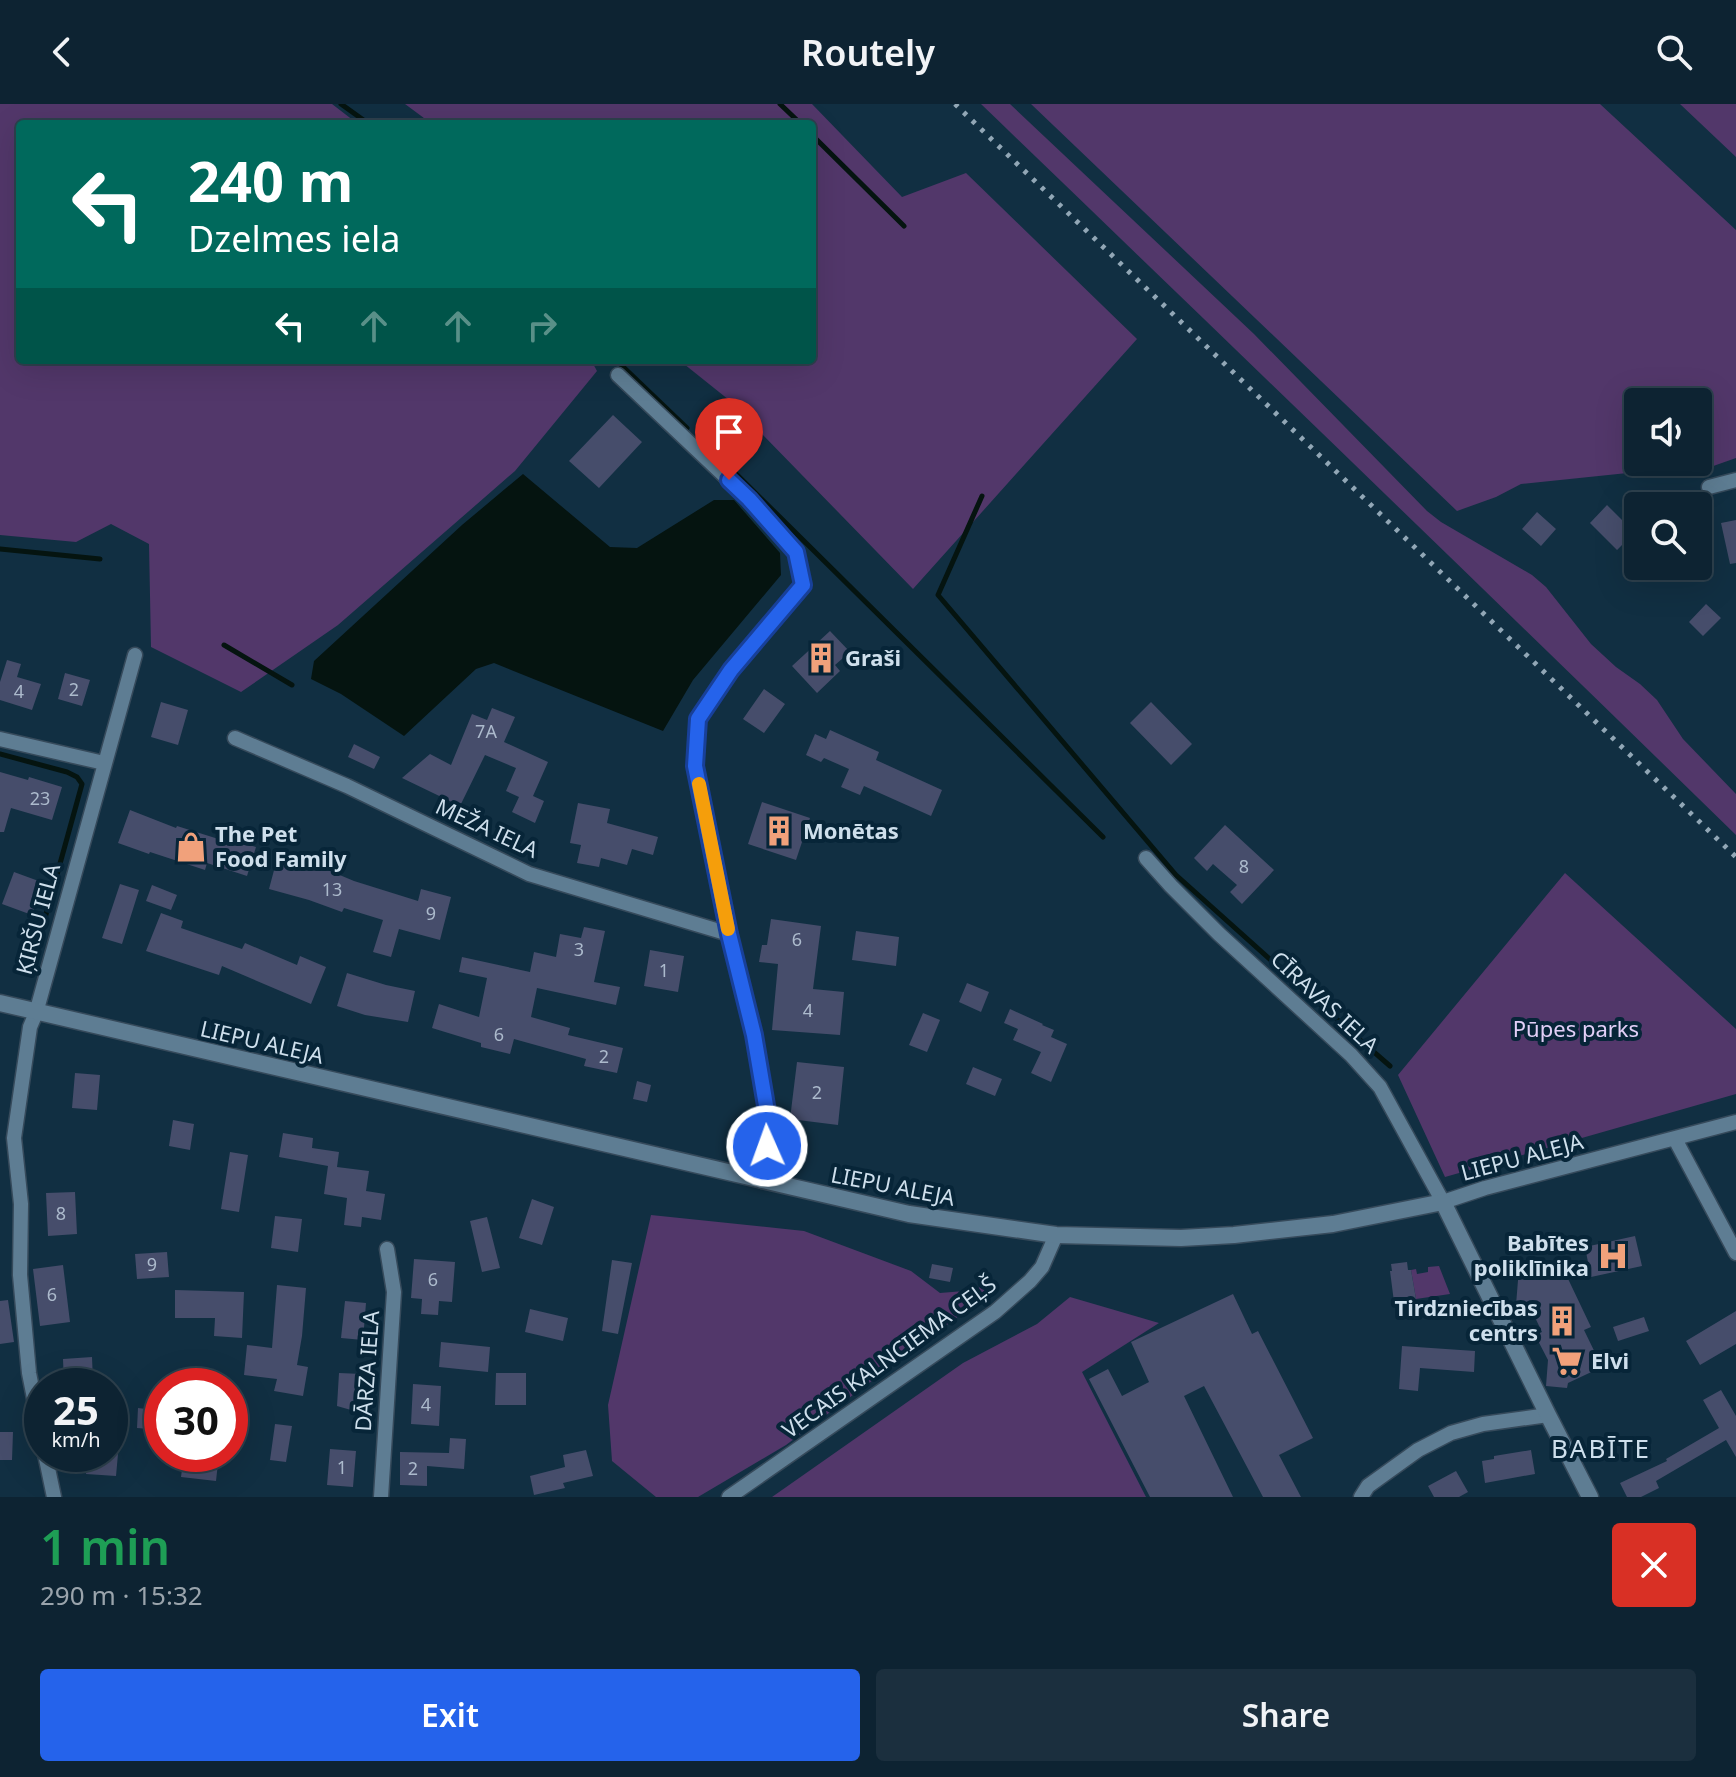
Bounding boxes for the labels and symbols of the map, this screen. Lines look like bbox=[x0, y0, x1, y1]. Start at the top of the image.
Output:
pin bbox=[695, 398, 763, 480]
building icon: Graši bbox=[804, 641, 838, 675]
place label: Graši bbox=[845, 642, 901, 672]
house number: 2 bbox=[69, 677, 79, 701]
house number: 4 bbox=[14, 679, 24, 703]
house number: 7A bbox=[475, 719, 497, 743]
house number: 23 bbox=[30, 786, 50, 810]
street label: MEŽA IELA bbox=[431, 790, 544, 864]
building icon: Monētas bbox=[762, 814, 796, 848]
place label: Monētas bbox=[803, 815, 899, 845]
place label: The Pet Food Family bbox=[215, 818, 347, 873]
shop icon: The Pet Food Family bbox=[174, 830, 208, 864]
house number: 8 bbox=[1239, 854, 1249, 878]
street label: ĶIRŠU IELA bbox=[8, 859, 67, 978]
house number: 13 bbox=[322, 877, 342, 901]
house number: 9 bbox=[426, 901, 436, 925]
house number: 6 bbox=[792, 927, 802, 951]
house number: 3 bbox=[574, 937, 584, 961]
street label: CĪRAVAS IELA bbox=[1265, 943, 1387, 1060]
house number: 1 bbox=[659, 958, 669, 982]
house number: 4 bbox=[803, 998, 813, 1022]
street label: LIEPU ALEJA bbox=[198, 1012, 328, 1070]
park label: Pūpes parks bbox=[1513, 1013, 1639, 1043]
house number: 6 bbox=[494, 1022, 504, 1046]
house number: 2 bbox=[599, 1044, 609, 1068]
house number: 2 bbox=[812, 1080, 822, 1104]
position arrow bbox=[725, 1104, 809, 1188]
street label: LIEPU ALEJA bbox=[1457, 1125, 1587, 1187]
street label: LIEPU ALEJA bbox=[829, 1158, 959, 1212]
house number: 8 bbox=[56, 1201, 66, 1225]
place label: Babītes poliklīnika bbox=[1474, 1227, 1589, 1282]
hospital icon: Babītes poliklīnika bbox=[1596, 1239, 1630, 1273]
house number: 9 bbox=[147, 1252, 157, 1276]
house number: 6 bbox=[428, 1267, 438, 1291]
street label: VECAIS KALNCIEMA CEĻŠ bbox=[775, 1268, 1001, 1444]
house number: 6 bbox=[47, 1282, 57, 1306]
place label: Tirdzniecības centrs bbox=[1395, 1292, 1538, 1347]
building icon: Tirdzniecības centrs bbox=[1545, 1304, 1579, 1338]
street label: DĀRZA IELA bbox=[347, 1309, 385, 1432]
supermarket icon: Elvi bbox=[1550, 1344, 1584, 1378]
place label: Elvi bbox=[1591, 1345, 1629, 1375]
speed limit sign: 30 bbox=[144, 1368, 248, 1472]
house number: 4 bbox=[421, 1392, 431, 1416]
district label: BABĪTE bbox=[1551, 1430, 1651, 1466]
house number: 1 bbox=[337, 1455, 347, 1479]
house number: 2 bbox=[408, 1456, 418, 1480]

